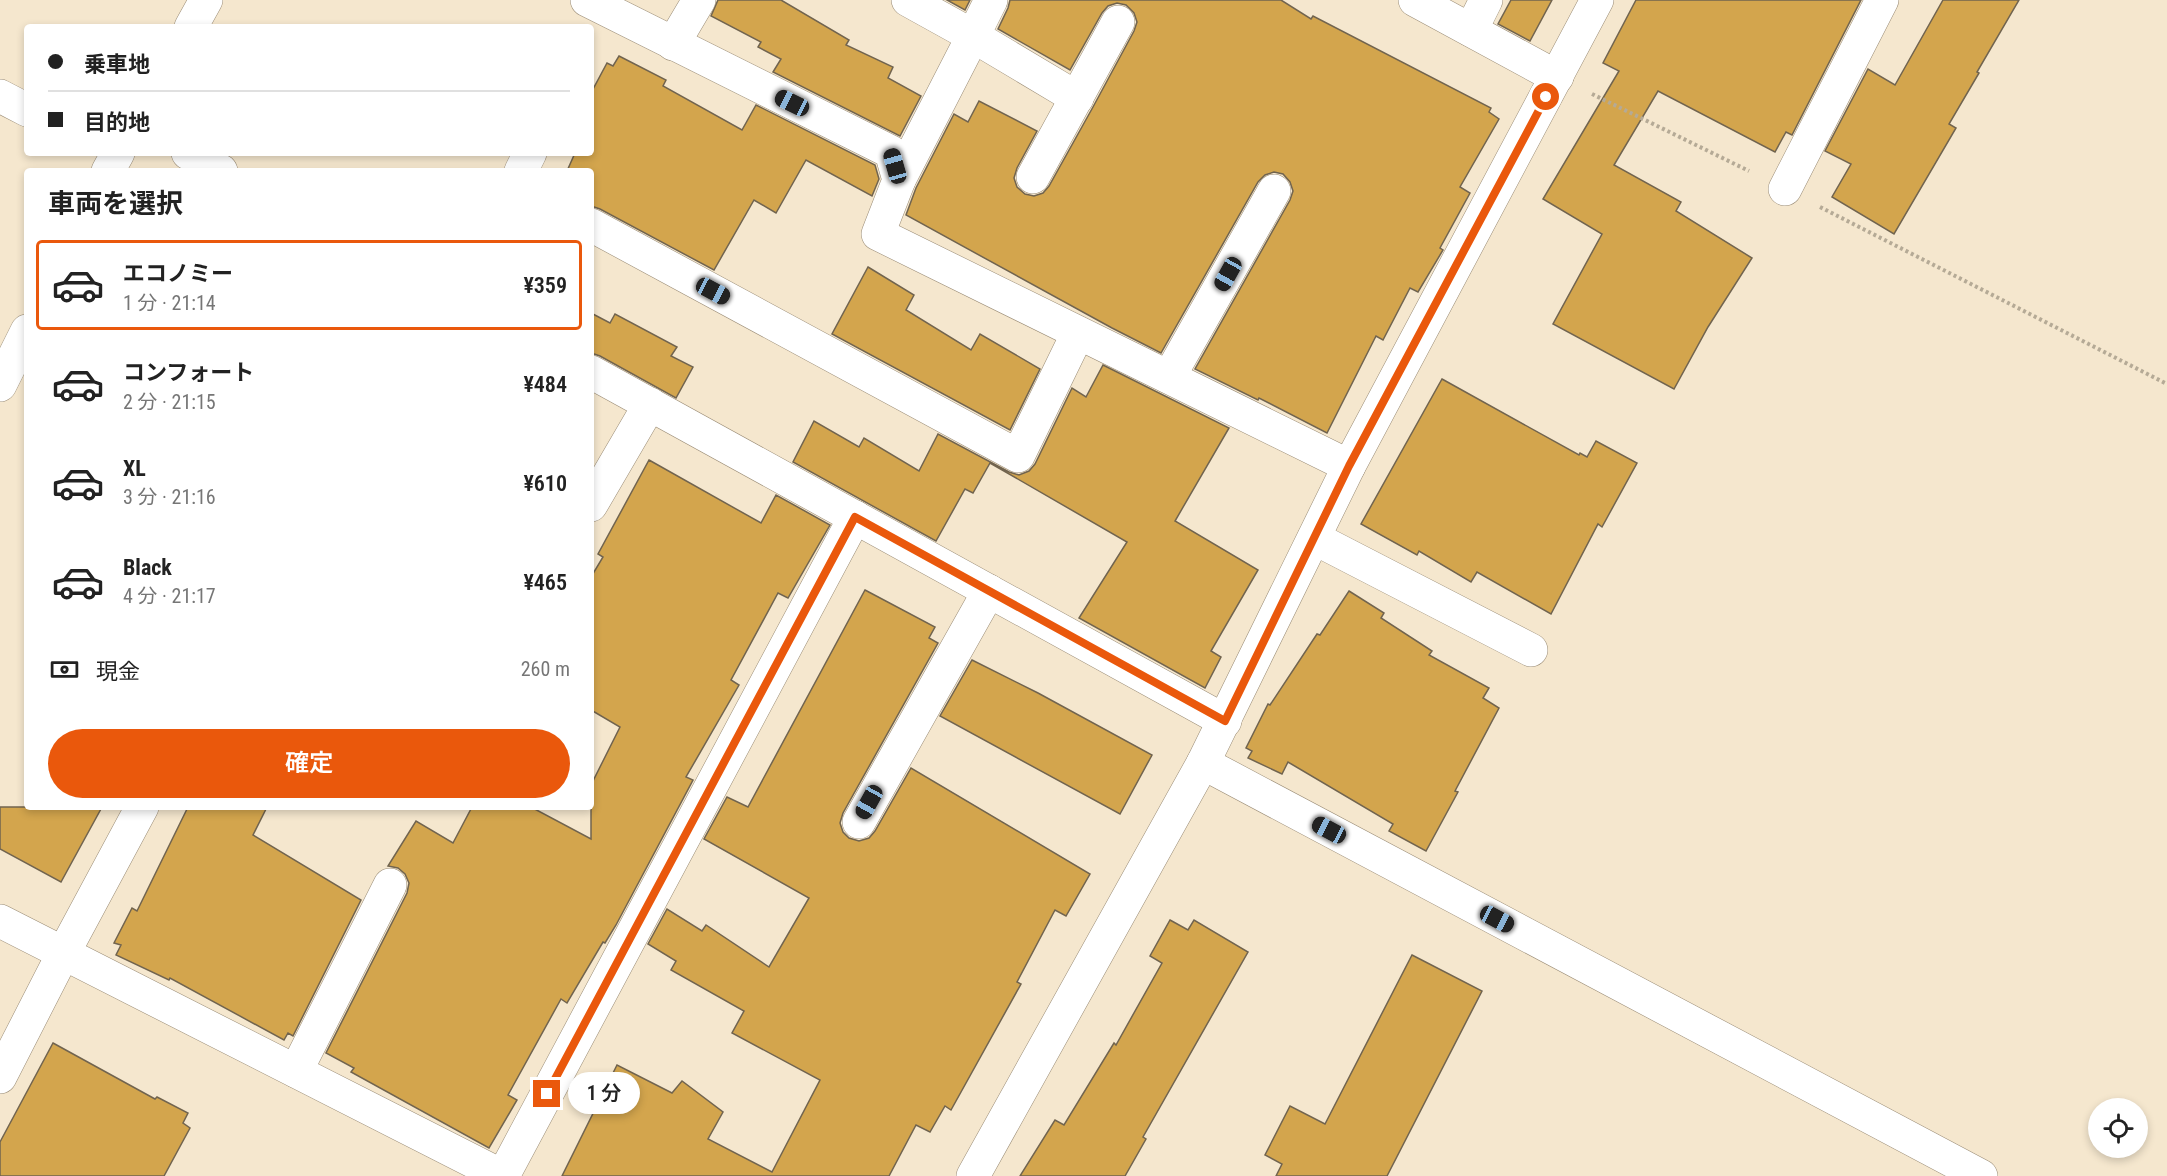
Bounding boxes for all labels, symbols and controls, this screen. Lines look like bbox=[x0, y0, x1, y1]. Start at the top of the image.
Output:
text: 乗車地 bbox=[84, 52, 150, 77]
route start bbox=[1532, 83, 1559, 110]
car bbox=[772, 87, 812, 119]
text: 目的地 bbox=[84, 110, 150, 135]
car bbox=[881, 146, 909, 186]
text: 車両を選択 bbox=[48, 188, 183, 220]
car bbox=[1211, 254, 1245, 294]
icon: car bbox=[51, 258, 105, 312]
text: エコノミー bbox=[123, 261, 233, 286]
text: ¥359 bbox=[523, 273, 567, 298]
car bbox=[693, 275, 733, 307]
text: 1 分 · 21:14 bbox=[123, 291, 216, 315]
icon: car bbox=[51, 357, 105, 411]
text: コンフォート bbox=[123, 360, 254, 385]
text: ¥484 bbox=[523, 372, 567, 397]
text: 2 分 · 21:15 bbox=[123, 390, 216, 414]
icon: car bbox=[51, 456, 105, 510]
text: XL bbox=[123, 456, 146, 481]
text: ¥610 bbox=[523, 471, 567, 496]
text: 3 分 · 21:16 bbox=[123, 485, 216, 509]
icon: car bbox=[51, 555, 105, 609]
text: Black bbox=[123, 555, 172, 580]
text: ¥465 bbox=[523, 570, 567, 595]
text: 4 分 · 21:17 bbox=[123, 584, 216, 608]
icon: cash bbox=[48, 653, 81, 686]
text: 260 m bbox=[521, 657, 570, 681]
text: 現金 bbox=[96, 659, 140, 684]
button: 確定 bbox=[48, 729, 570, 798]
car bbox=[852, 782, 886, 822]
car bbox=[1309, 814, 1349, 846]
car bbox=[1477, 903, 1517, 935]
callout: 1 分 bbox=[568, 1073, 640, 1115]
route end bbox=[533, 1080, 560, 1107]
text: 1 分 bbox=[587, 1081, 621, 1105]
map controls bbox=[2088, 1098, 2148, 1158]
button: locate bbox=[2088, 1098, 2148, 1158]

